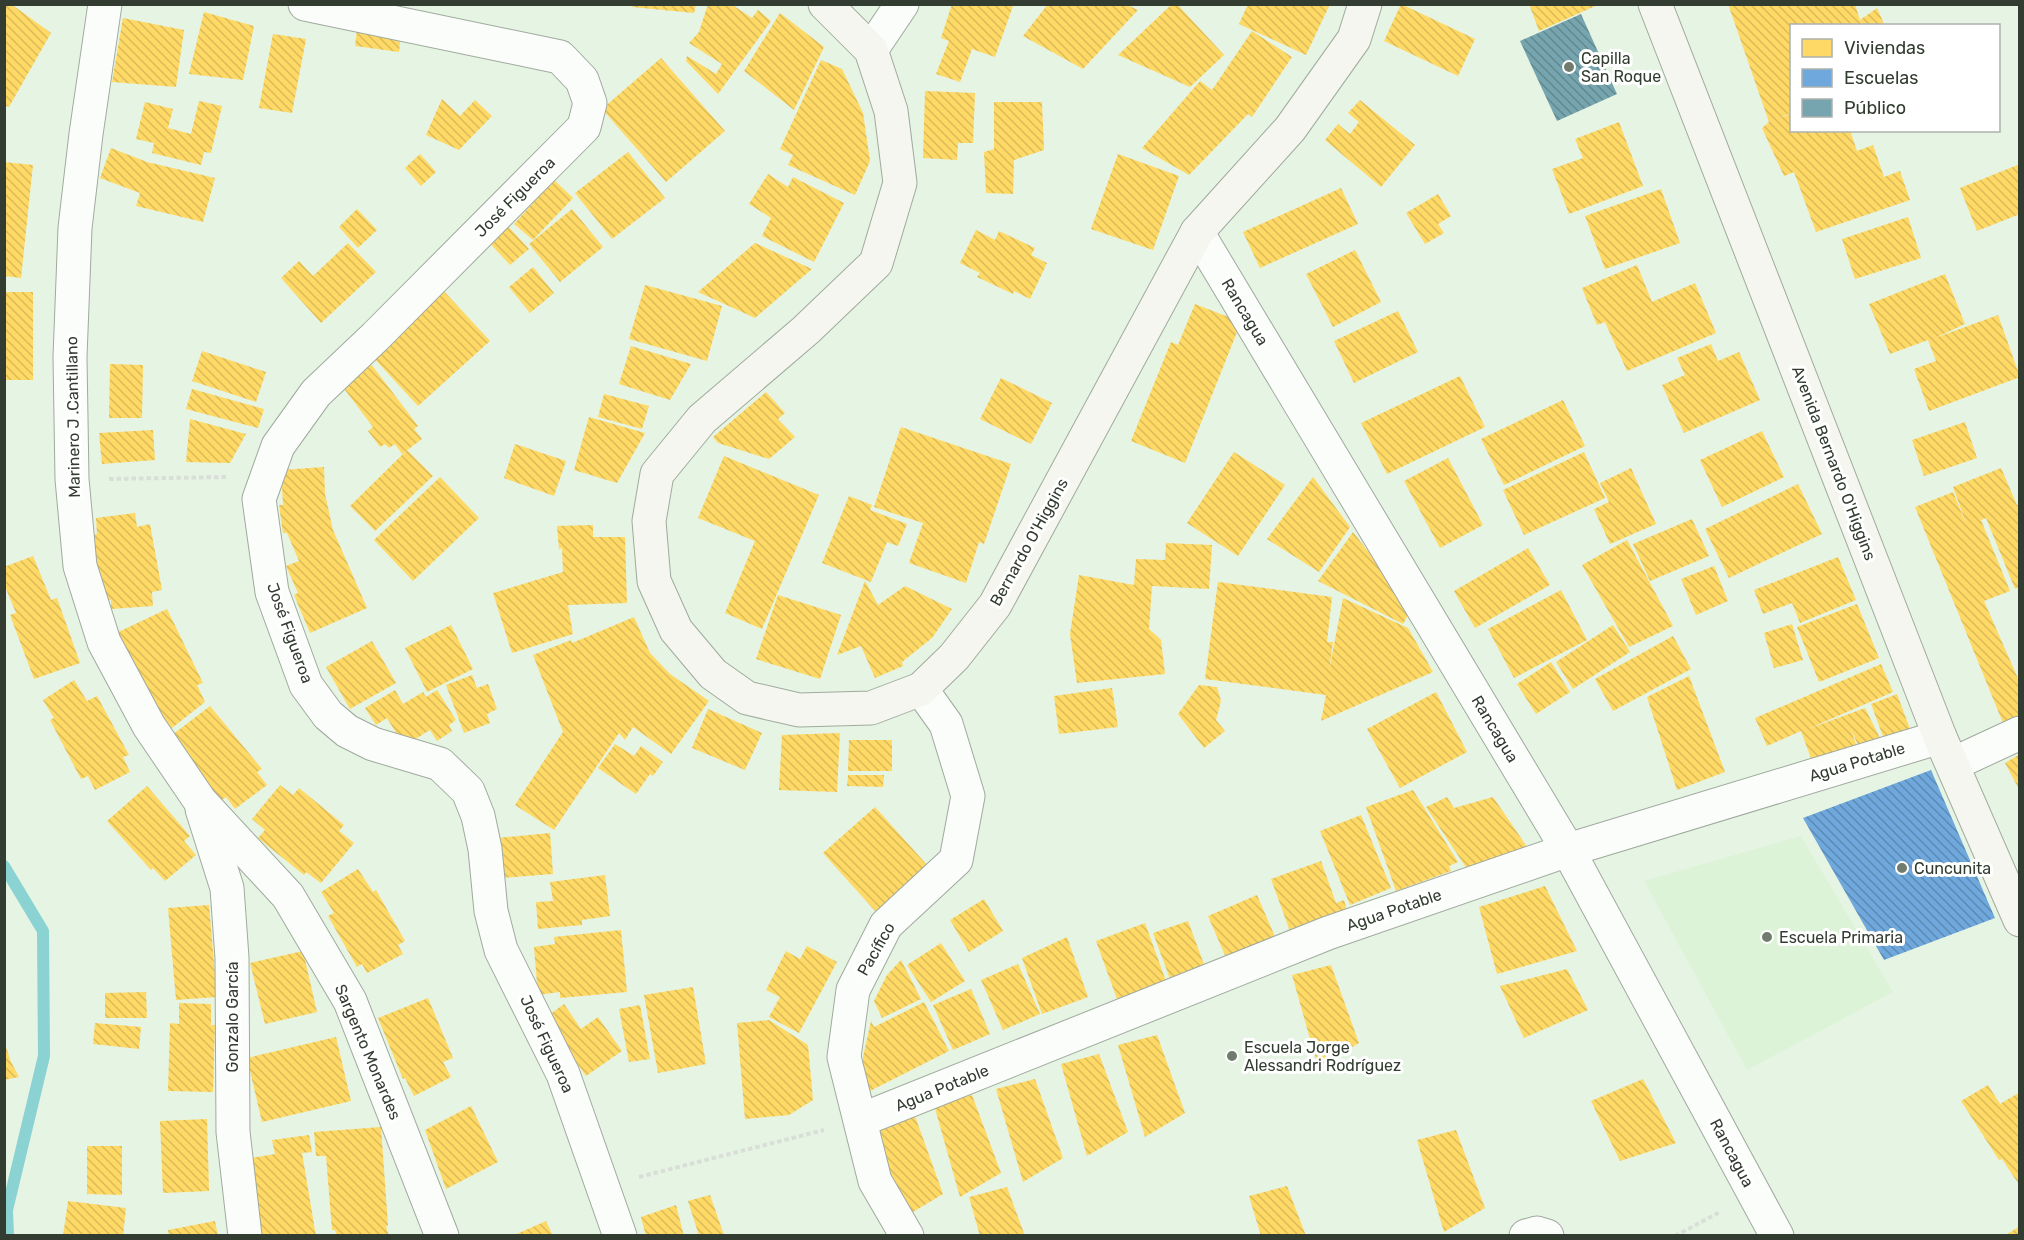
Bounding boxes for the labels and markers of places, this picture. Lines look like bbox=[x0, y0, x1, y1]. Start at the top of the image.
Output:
place label: Capilla San Roque bbox=[1581, 49, 1661, 86]
marker: Capilla San Roque bbox=[1562, 60, 1576, 74]
place label: Cuncunita bbox=[1914, 859, 1991, 878]
marker: Cuncunita bbox=[1895, 861, 1909, 875]
place label: Escuela Primaria bbox=[1779, 928, 1903, 947]
marker: Escuela Primaria bbox=[1760, 930, 1774, 944]
place label: Escuela Jorge Alessandri Rodríguez bbox=[1244, 1038, 1401, 1075]
marker: Escuela Jorge Alessandri Rodríguez bbox=[1225, 1049, 1239, 1063]

